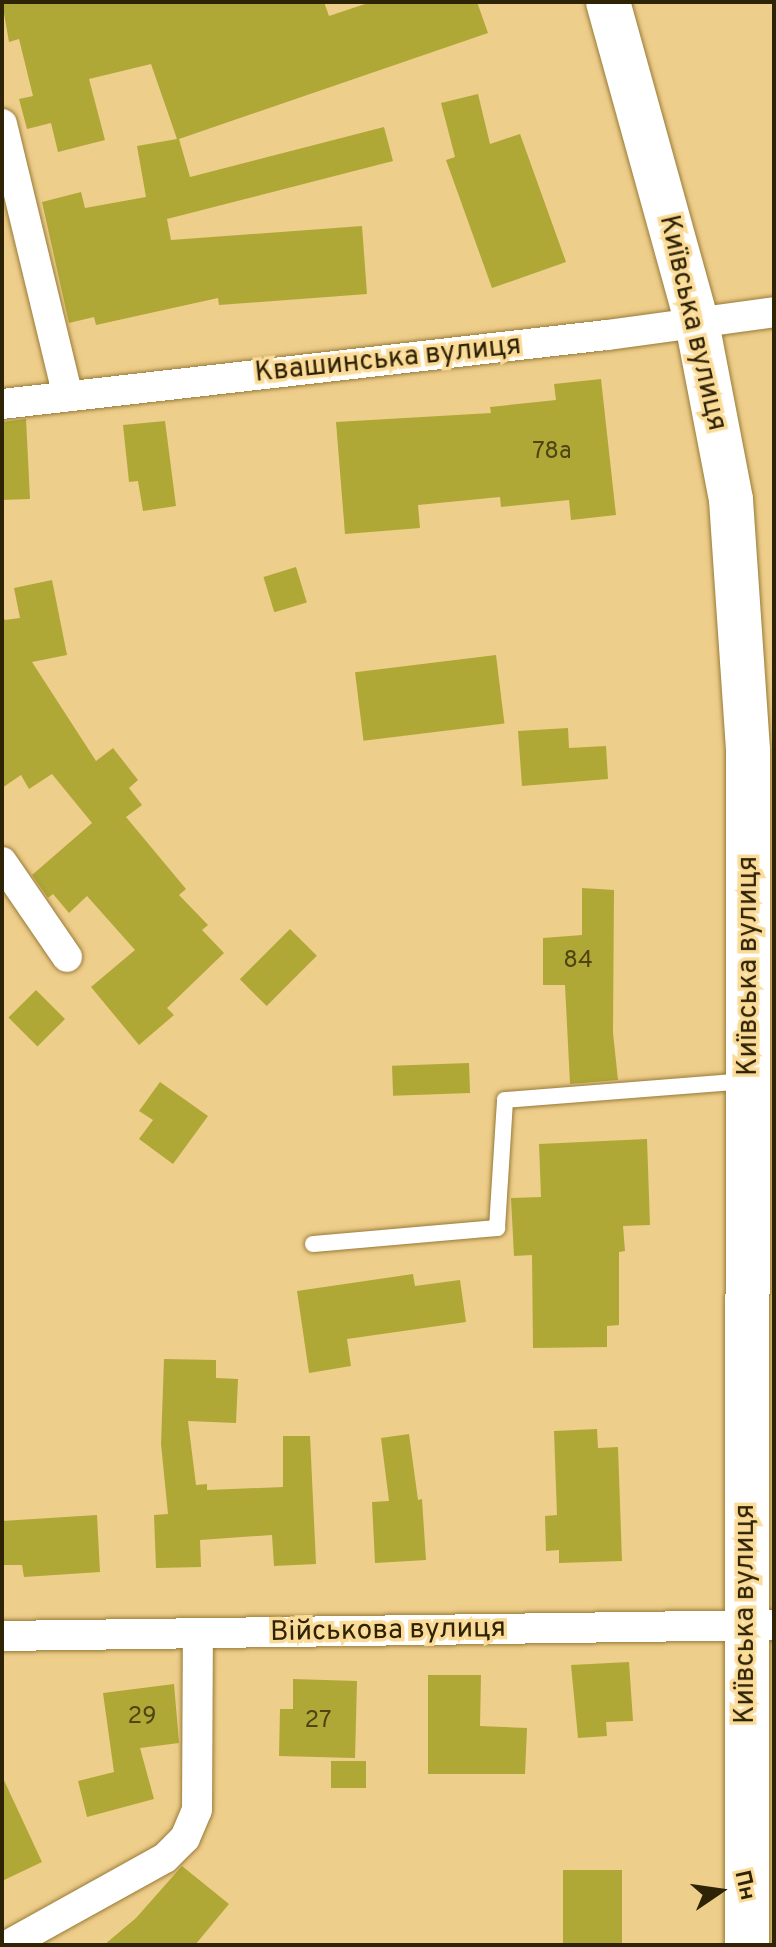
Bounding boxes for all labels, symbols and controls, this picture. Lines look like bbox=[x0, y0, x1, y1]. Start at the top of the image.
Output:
street label: Київська вулиця bbox=[651, 212, 733, 434]
street label: Квашинська вулиця bbox=[253, 329, 523, 391]
house number: 78а bbox=[532, 439, 572, 467]
street label: Київська вулиця bbox=[732, 856, 766, 1076]
house number: 84 bbox=[563, 948, 593, 976]
street label: Київська вулиця bbox=[729, 1504, 763, 1724]
street label: Військова вулиця bbox=[270, 1612, 506, 1650]
house number: 29 bbox=[127, 1704, 157, 1732]
house number: 27 bbox=[305, 1708, 331, 1736]
north arrow bbox=[680, 1851, 760, 1931]
text: Пн bbox=[727, 1868, 760, 1903]

